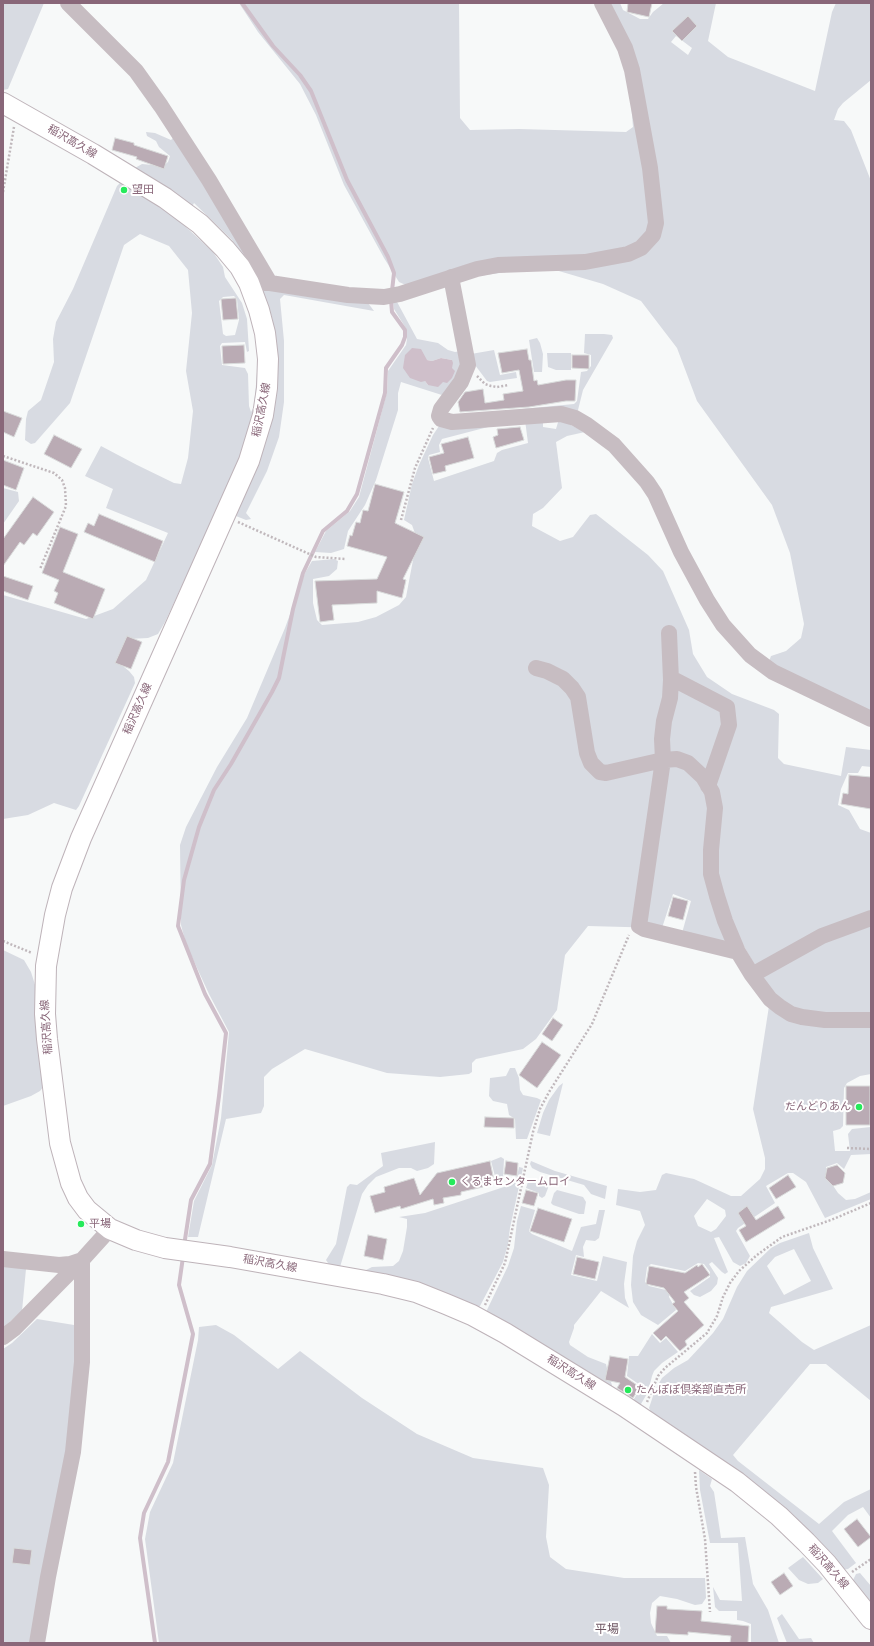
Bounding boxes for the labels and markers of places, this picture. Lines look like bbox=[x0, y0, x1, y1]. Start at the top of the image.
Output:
place label: 望田 bbox=[132, 183, 154, 197]
marker: 望田 bbox=[119, 185, 129, 195]
place label: だんどりあん bbox=[785, 1100, 851, 1114]
marker: だんどりあん bbox=[854, 1102, 864, 1112]
place label: くるまセンタームロイ bbox=[460, 1175, 570, 1189]
marker: くるまセンタームロイ bbox=[447, 1177, 457, 1187]
place label: 平場 bbox=[89, 1217, 111, 1231]
marker: 平場 bbox=[76, 1219, 86, 1229]
place label: たんぽぽ倶楽部直売所 bbox=[636, 1383, 746, 1397]
marker: たんぽぽ倶楽部直売所 bbox=[623, 1385, 633, 1395]

